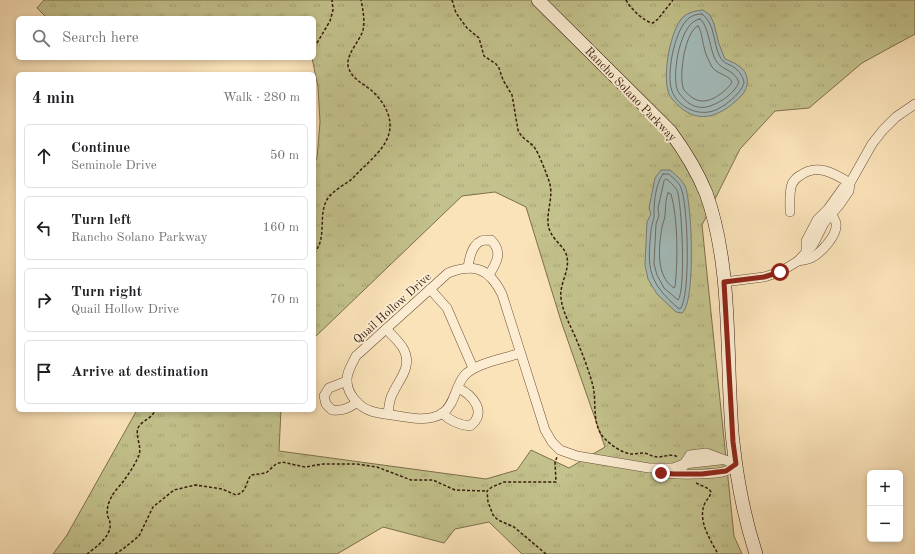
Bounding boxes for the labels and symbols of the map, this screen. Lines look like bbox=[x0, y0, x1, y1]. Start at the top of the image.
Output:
street label: Rancho Solano Parkway bbox=[582, 45, 679, 145]
route start bbox=[771, 263, 789, 281]
street label: Quail Hollow Drive bbox=[352, 271, 434, 347]
route end bbox=[652, 464, 670, 482]

